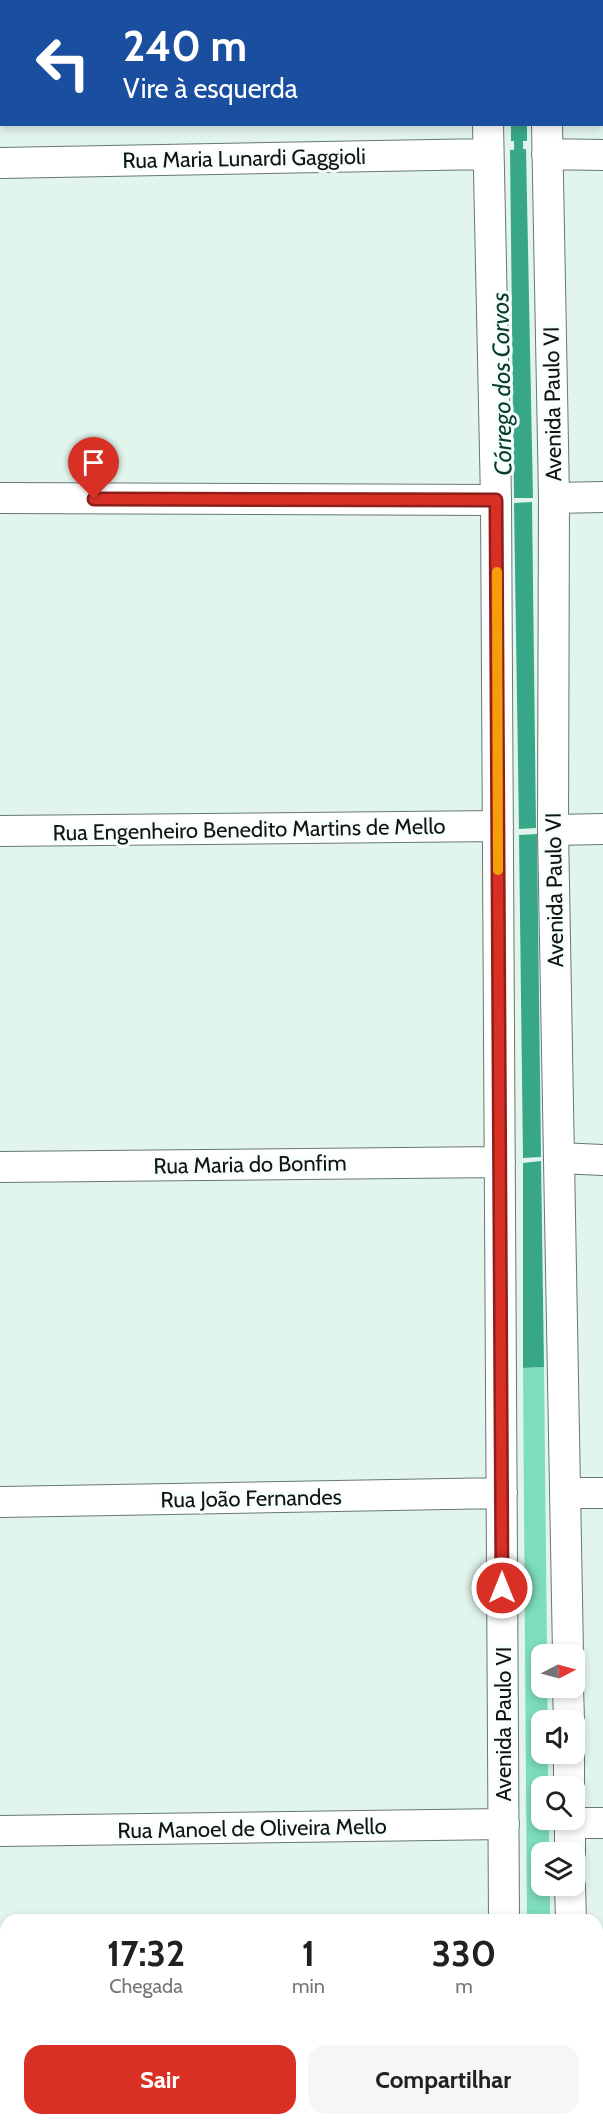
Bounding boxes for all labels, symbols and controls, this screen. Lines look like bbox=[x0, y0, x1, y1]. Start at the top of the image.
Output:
text: 240 m bbox=[123, 20, 247, 72]
icon: left bbox=[24, 24, 102, 102]
text: Vire à esquerda bbox=[123, 72, 298, 105]
street label: Rua Maria Lunardi Gaggioli bbox=[122, 143, 366, 174]
water label: Córrego dos Corvos bbox=[485, 292, 518, 476]
street label: Avenida Paulo VI bbox=[538, 326, 567, 482]
pin bbox=[68, 437, 119, 499]
icon: arrive bbox=[77, 446, 110, 479]
street label: Avenida Paulo VI bbox=[540, 812, 569, 968]
street label: Rua Engenheiro Benedito Martins de Mello bbox=[52, 813, 446, 846]
street label: Rua Maria do Bonfim bbox=[153, 1149, 347, 1180]
street label: Rua João Fernandes bbox=[160, 1483, 342, 1514]
position arrow bbox=[470, 1556, 534, 1620]
north arrow bbox=[531, 1644, 585, 1698]
map controls bbox=[531, 1644, 585, 1896]
street label: Avenida Paulo VI bbox=[490, 1647, 517, 1801]
button: sound bbox=[531, 1710, 585, 1764]
button: search bbox=[531, 1776, 585, 1830]
street label: Rua Manoel de Oliveira Mello bbox=[117, 1813, 387, 1844]
button: layers bbox=[531, 1842, 585, 1896]
text: 17:32 bbox=[107, 1931, 185, 1975]
text: 1 bbox=[302, 1931, 315, 1975]
text: 330 bbox=[432, 1931, 496, 1975]
text: Chegada bbox=[109, 1974, 183, 1998]
text: min bbox=[292, 1974, 325, 1998]
text: m bbox=[455, 1974, 473, 1998]
button: Sair bbox=[24, 2045, 296, 2114]
button: Compartilhar bbox=[308, 2045, 579, 2114]

